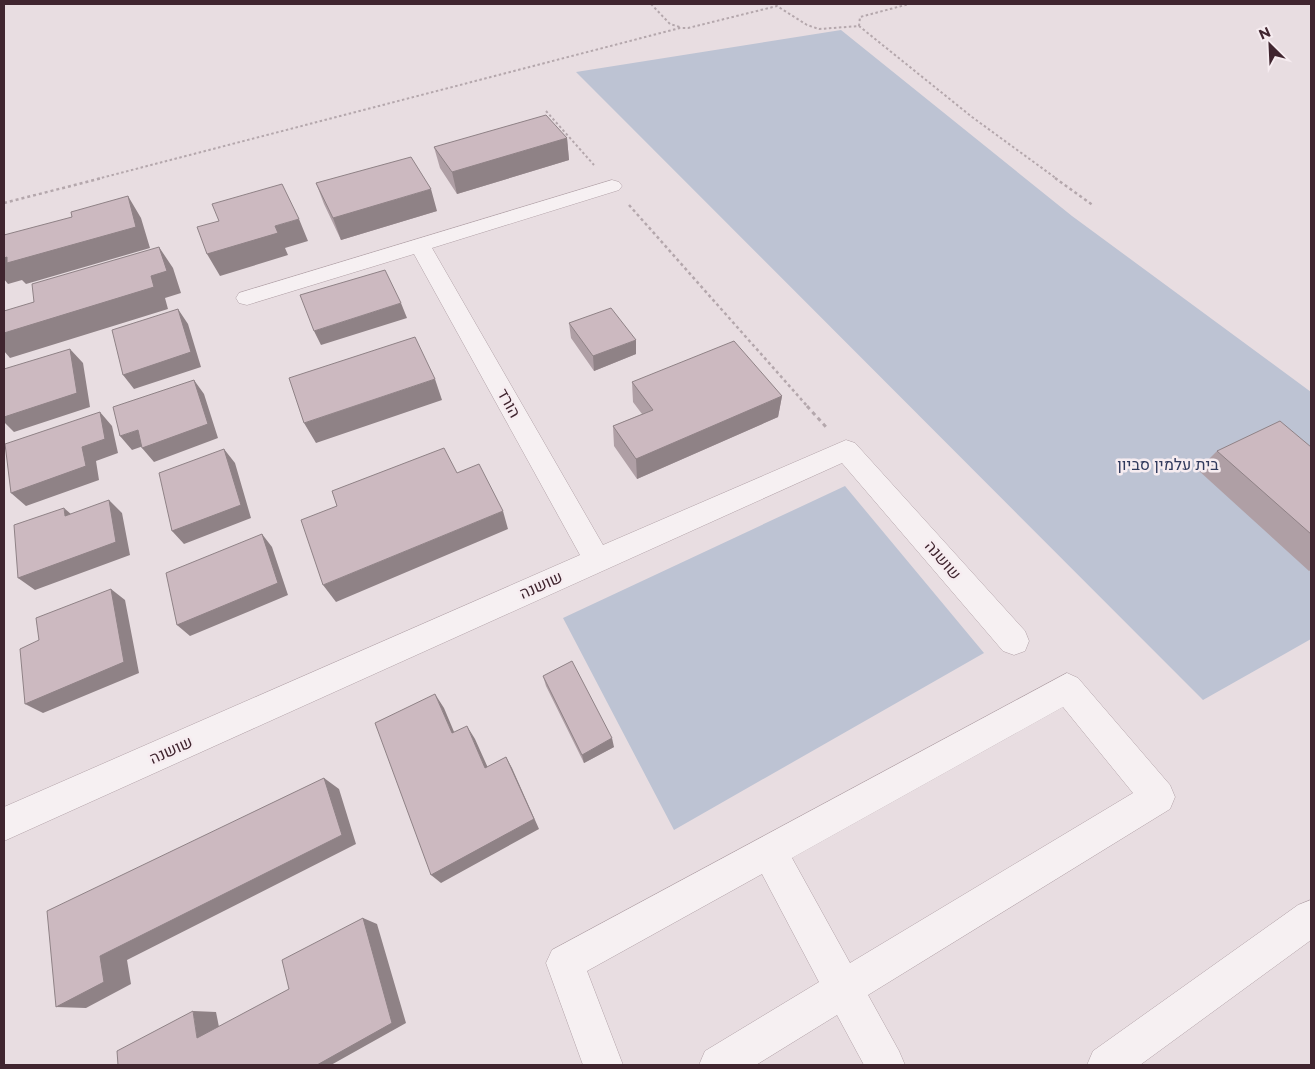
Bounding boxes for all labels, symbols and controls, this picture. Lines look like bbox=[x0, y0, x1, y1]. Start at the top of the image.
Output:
north arrow bbox=[1245, 20, 1295, 70]
text: N bbox=[1256, 23, 1274, 44]
street label: הורד bbox=[493, 385, 525, 421]
park label: בית עלמין סביון bbox=[1117, 455, 1219, 474]
street label: שושנה bbox=[921, 537, 965, 583]
street label: שושנה bbox=[516, 567, 566, 603]
street label: שושנה bbox=[146, 732, 196, 768]

